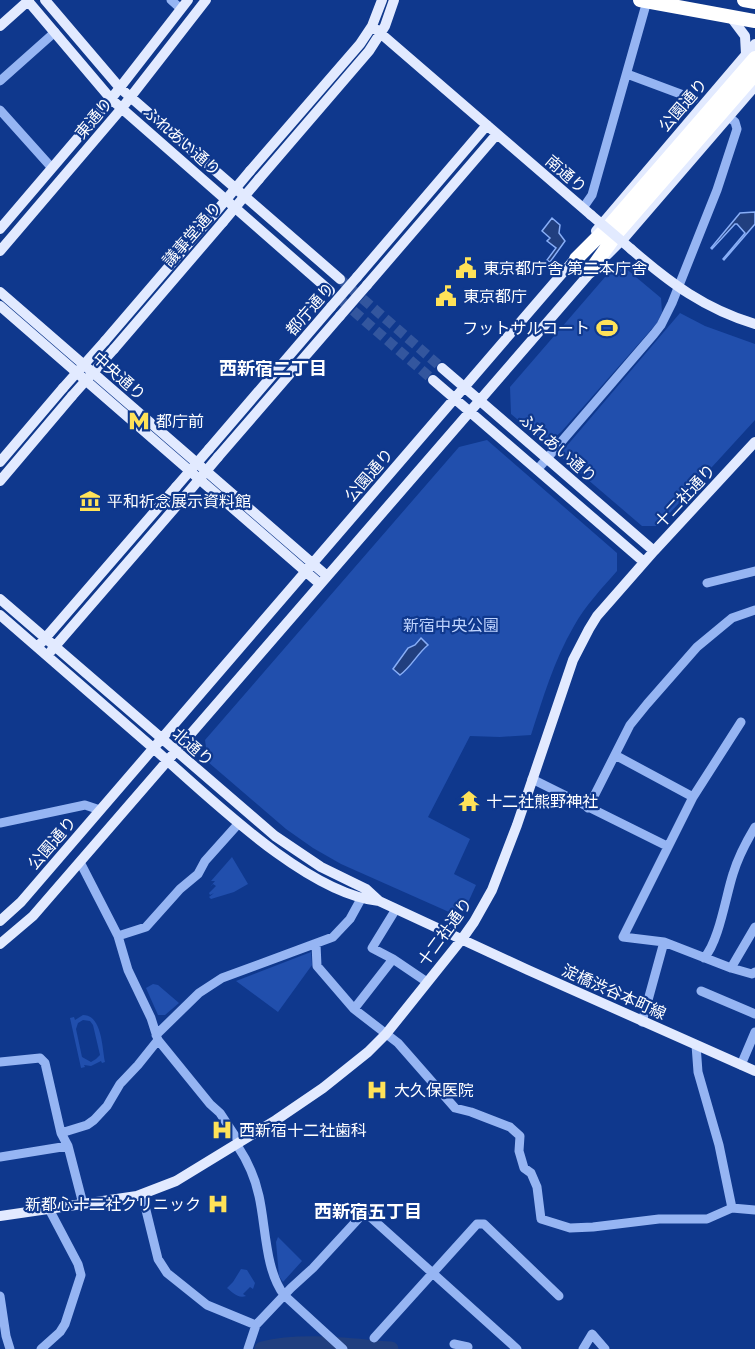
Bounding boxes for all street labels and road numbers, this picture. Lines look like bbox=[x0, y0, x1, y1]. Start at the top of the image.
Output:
street label: 公園通り bbox=[655, 75, 711, 135]
street label: 東通り bbox=[71, 94, 117, 142]
street label: ふれあい通り bbox=[140, 102, 224, 180]
street label: 南通り bbox=[542, 151, 590, 197]
street label: 議事堂通り bbox=[159, 198, 225, 270]
street label: 都庁通り bbox=[282, 279, 338, 339]
street label: 中央通り bbox=[89, 348, 149, 404]
street label: ふれあい通り bbox=[516, 409, 600, 487]
street label: 公園通り bbox=[341, 445, 397, 505]
street label: 十二社通り bbox=[651, 460, 719, 532]
street label: 北通り bbox=[169, 724, 217, 770]
street label: 公園通り bbox=[24, 813, 80, 873]
street label: 十二社通り bbox=[414, 894, 476, 970]
street label: 淀橋渋谷本町線 bbox=[559, 961, 669, 1023]

